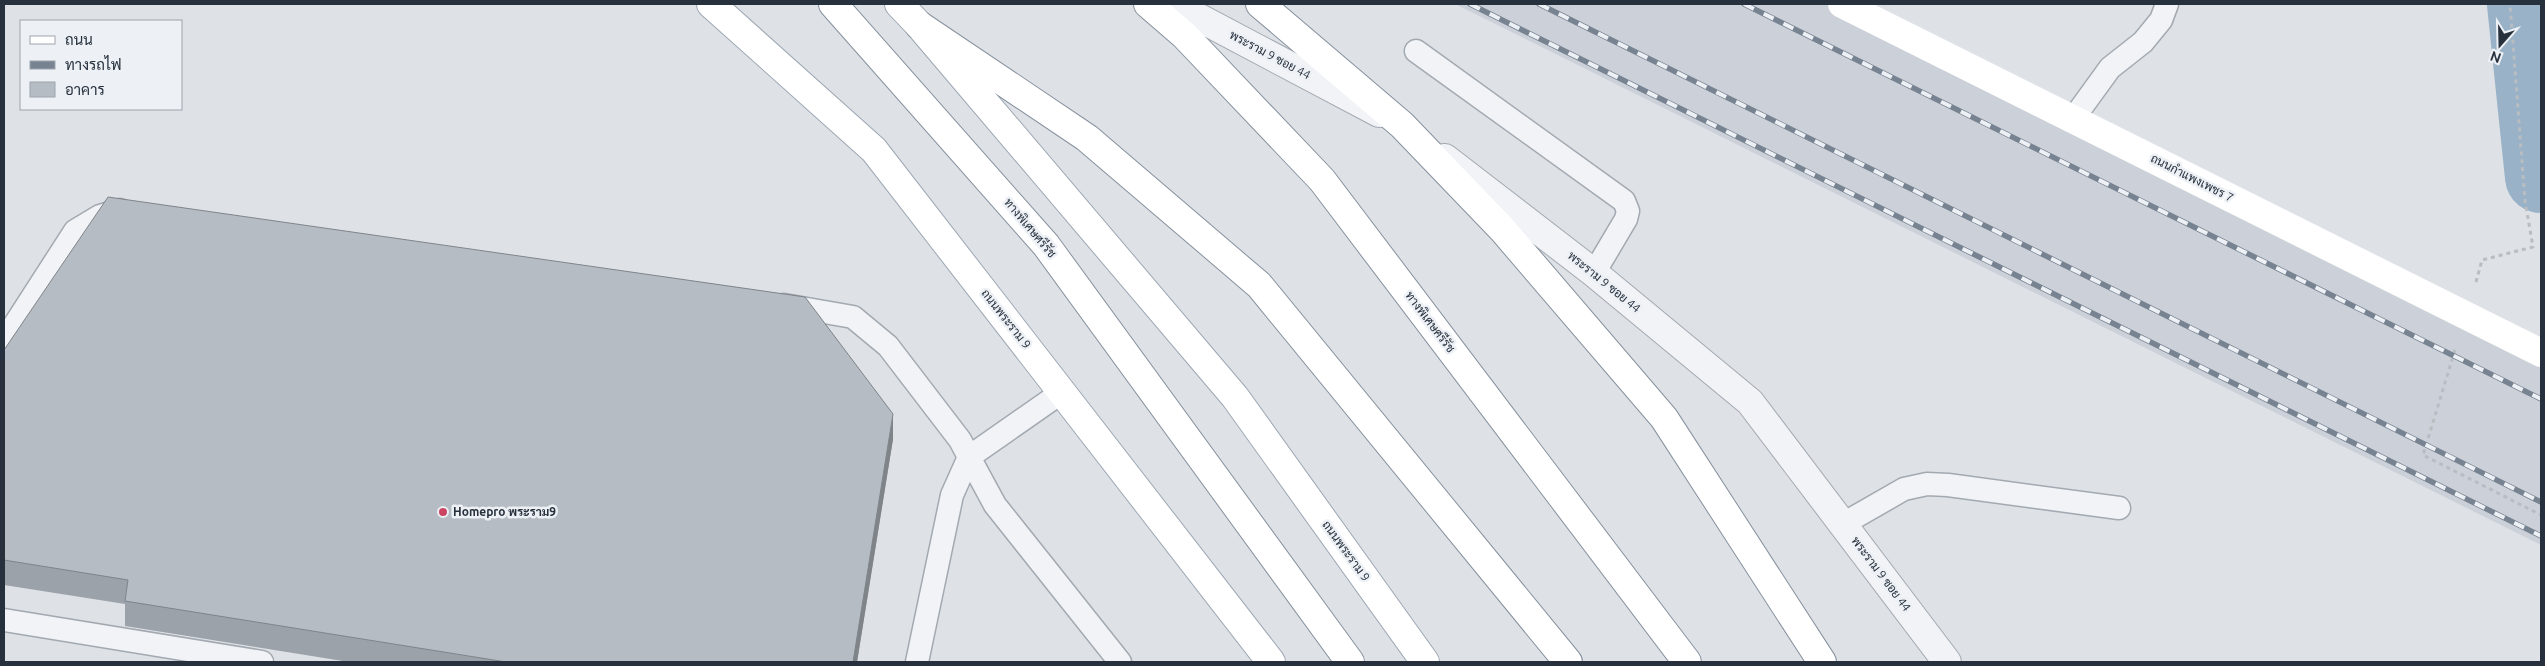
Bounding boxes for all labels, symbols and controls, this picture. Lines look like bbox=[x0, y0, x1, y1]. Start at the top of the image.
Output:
legend bbox=[20, 20, 182, 110]
north arrow bbox=[2475, 20, 2525, 70]
street label: พระราม 9 ซอย 44 bbox=[1228, 28, 1313, 81]
text: ถนน bbox=[65, 31, 93, 48]
text: N bbox=[2488, 48, 2503, 67]
text: ทางรถไฟ bbox=[65, 55, 122, 73]
text: อาคาร bbox=[65, 81, 105, 98]
street label: ถนนกำแพงเพชร 7 bbox=[2149, 151, 2236, 204]
street label: ทางพิเศษศรีรัช bbox=[1002, 195, 1060, 260]
street label: พระราม 9 ซอย 44 bbox=[1565, 248, 1643, 315]
street label: ถนนพระราม 9 bbox=[979, 286, 1034, 351]
street label: ทางพิเศษศรีรัช bbox=[1403, 288, 1458, 355]
place label: Homepro พระราม9 bbox=[453, 505, 556, 518]
marker: Homepro พระราม9 bbox=[437, 506, 449, 518]
street label: ถนนพระราม 9 bbox=[1320, 518, 1373, 584]
street label: พระราม 9 ซอย 44 bbox=[1849, 534, 1914, 614]

